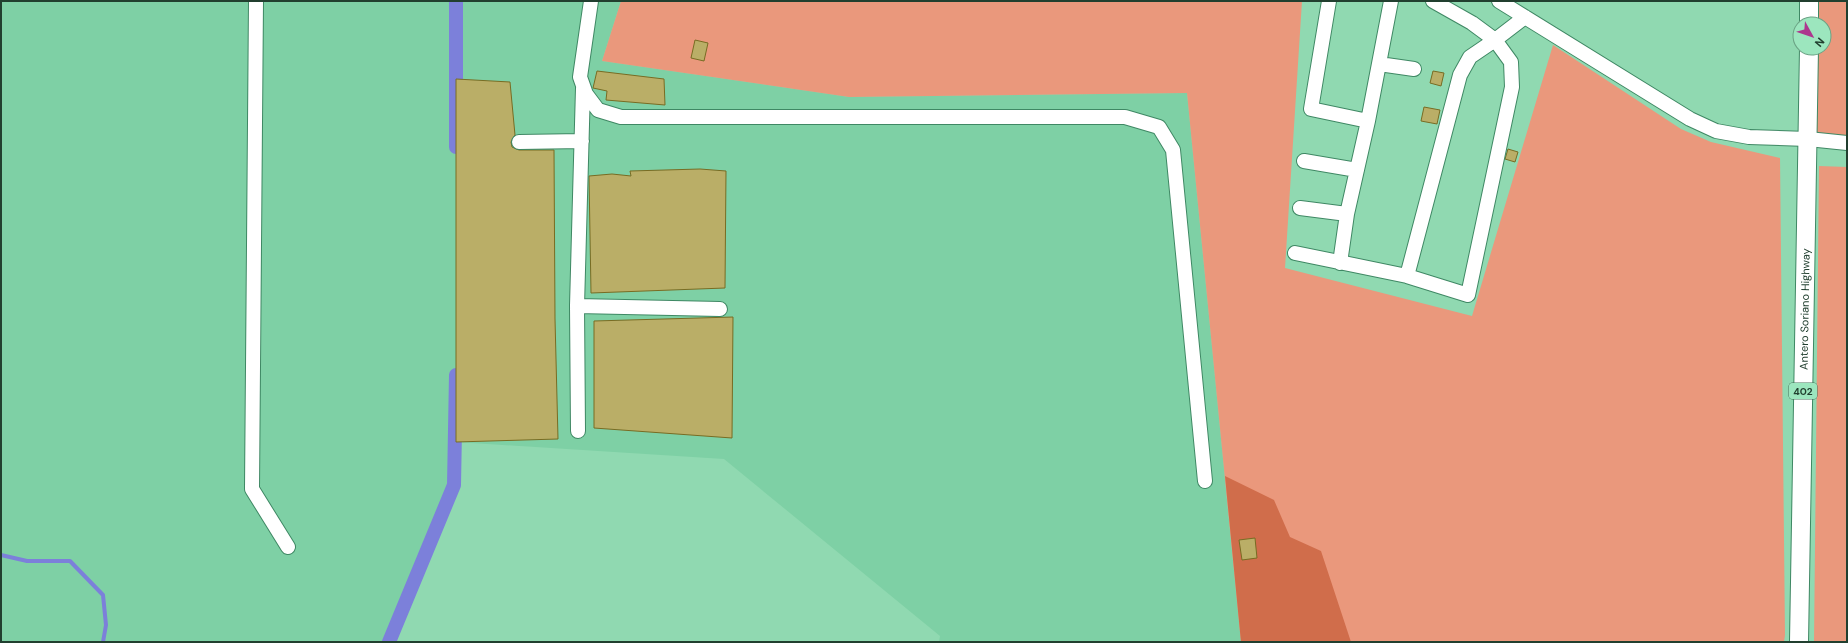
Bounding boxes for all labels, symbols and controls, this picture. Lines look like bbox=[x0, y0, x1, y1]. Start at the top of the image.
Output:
north arrow bbox=[1792, 16, 1832, 56]
text: N bbox=[1812, 35, 1828, 50]
street label: Antero Soriano Highway bbox=[1797, 248, 1813, 370]
road number: 402 bbox=[1789, 383, 1817, 399]

